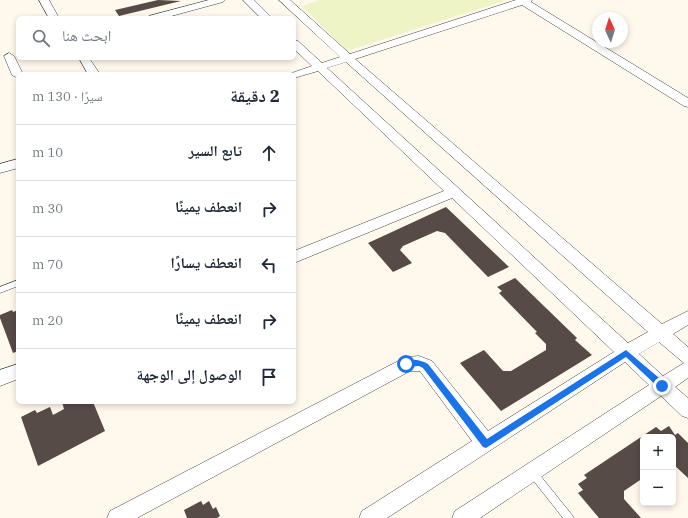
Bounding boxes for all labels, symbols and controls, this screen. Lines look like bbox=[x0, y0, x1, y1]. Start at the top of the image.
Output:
north arrow bbox=[592, 12, 628, 48]
search box bbox=[16, 16, 296, 60]
text: ابحث هنا bbox=[62, 26, 111, 45]
icon: search bbox=[30, 27, 52, 49]
text: 2 دقيقة bbox=[230, 85, 280, 107]
text: سيرًا · 130 m bbox=[32, 88, 103, 105]
text: تابع السير bbox=[188, 141, 242, 160]
icon: ahead bbox=[258, 142, 280, 164]
text: 10 m bbox=[32, 144, 63, 161]
text: انعطف يمينًا bbox=[175, 197, 242, 216]
icon: right bbox=[258, 198, 280, 220]
text: 30 m bbox=[32, 200, 63, 217]
text: انعطف يسارًا bbox=[171, 253, 242, 272]
icon: left bbox=[258, 254, 280, 276]
text: 70 m bbox=[32, 256, 63, 273]
text: انعطف يمينًا bbox=[175, 309, 242, 328]
icon: right bbox=[258, 310, 280, 332]
text: 20 m bbox=[32, 312, 63, 329]
route start bbox=[397, 355, 415, 373]
text: الوصول إلى الوجهة bbox=[136, 365, 242, 384]
icon: arrive bbox=[258, 366, 280, 388]
route end bbox=[653, 377, 671, 395]
map controls bbox=[640, 434, 676, 506]
button: + bbox=[640, 434, 676, 470]
button: − bbox=[640, 470, 676, 506]

